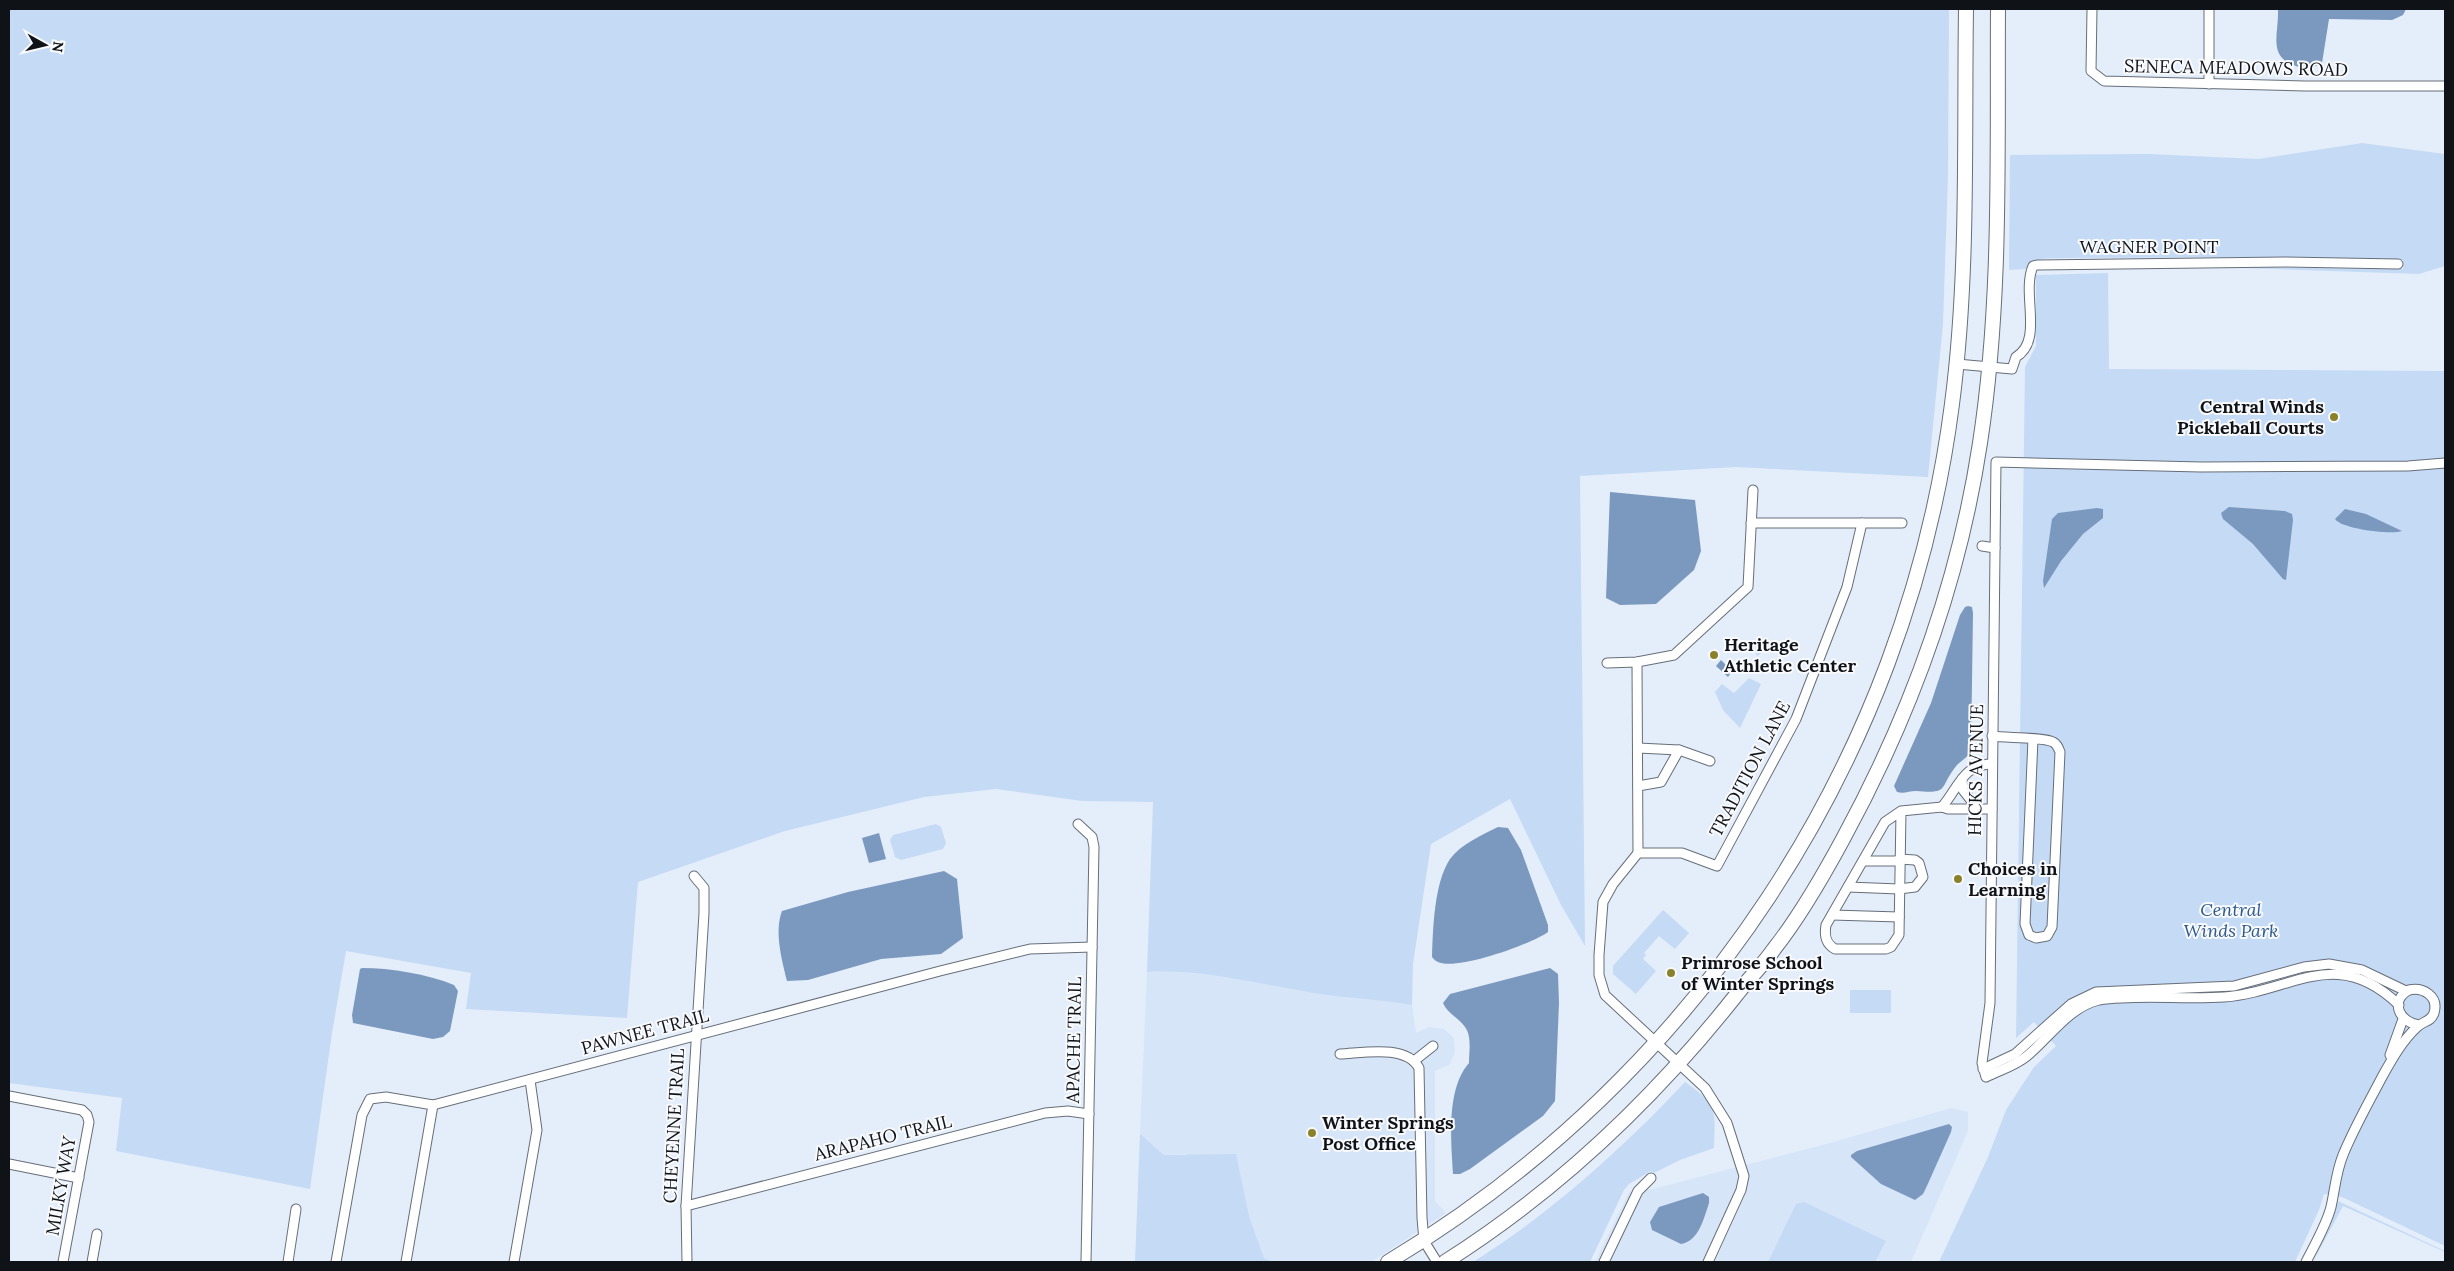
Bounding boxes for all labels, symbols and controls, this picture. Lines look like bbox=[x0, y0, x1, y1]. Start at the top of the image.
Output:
north arrow bbox=[20, 20, 70, 70]
text: N bbox=[48, 40, 68, 54]
street label: SENECA MEADOWS ROAD bbox=[2124, 54, 2348, 81]
street label: WAGNER POINT bbox=[2079, 235, 2219, 258]
place label: Central Winds Pickleball Courts bbox=[2177, 395, 2324, 439]
marker: Central Winds Pickleball Courts bbox=[2328, 411, 2340, 423]
place label: Heritage Athletic Center bbox=[1724, 633, 1856, 677]
marker: Heritage Athletic Center bbox=[1708, 649, 1720, 661]
street label: TRADITION LANE bbox=[1704, 697, 1795, 841]
street label: HICKS AVENUE bbox=[1963, 704, 1988, 836]
place label: Choices in Learning bbox=[1968, 857, 2058, 901]
marker: Choices in Learning bbox=[1952, 873, 1964, 885]
park label: Central Winds Park bbox=[2184, 898, 2278, 942]
place label: Primrose School of Winter Springs bbox=[1681, 951, 1834, 995]
marker: Primrose School of Winter Springs bbox=[1665, 967, 1677, 979]
street label: APACHE TRAIL bbox=[1061, 976, 1086, 1105]
street label: PAWNEE TRAIL bbox=[579, 1003, 712, 1060]
street label: CHEYENNE TRAIL bbox=[658, 1047, 689, 1204]
street label: ARAPAHO TRAIL bbox=[811, 1109, 954, 1166]
place label: Winter Springs Post Office bbox=[1322, 1111, 1454, 1155]
marker: Winter Springs Post Office bbox=[1306, 1127, 1318, 1139]
street label: MILKY WAY bbox=[40, 1134, 81, 1237]

